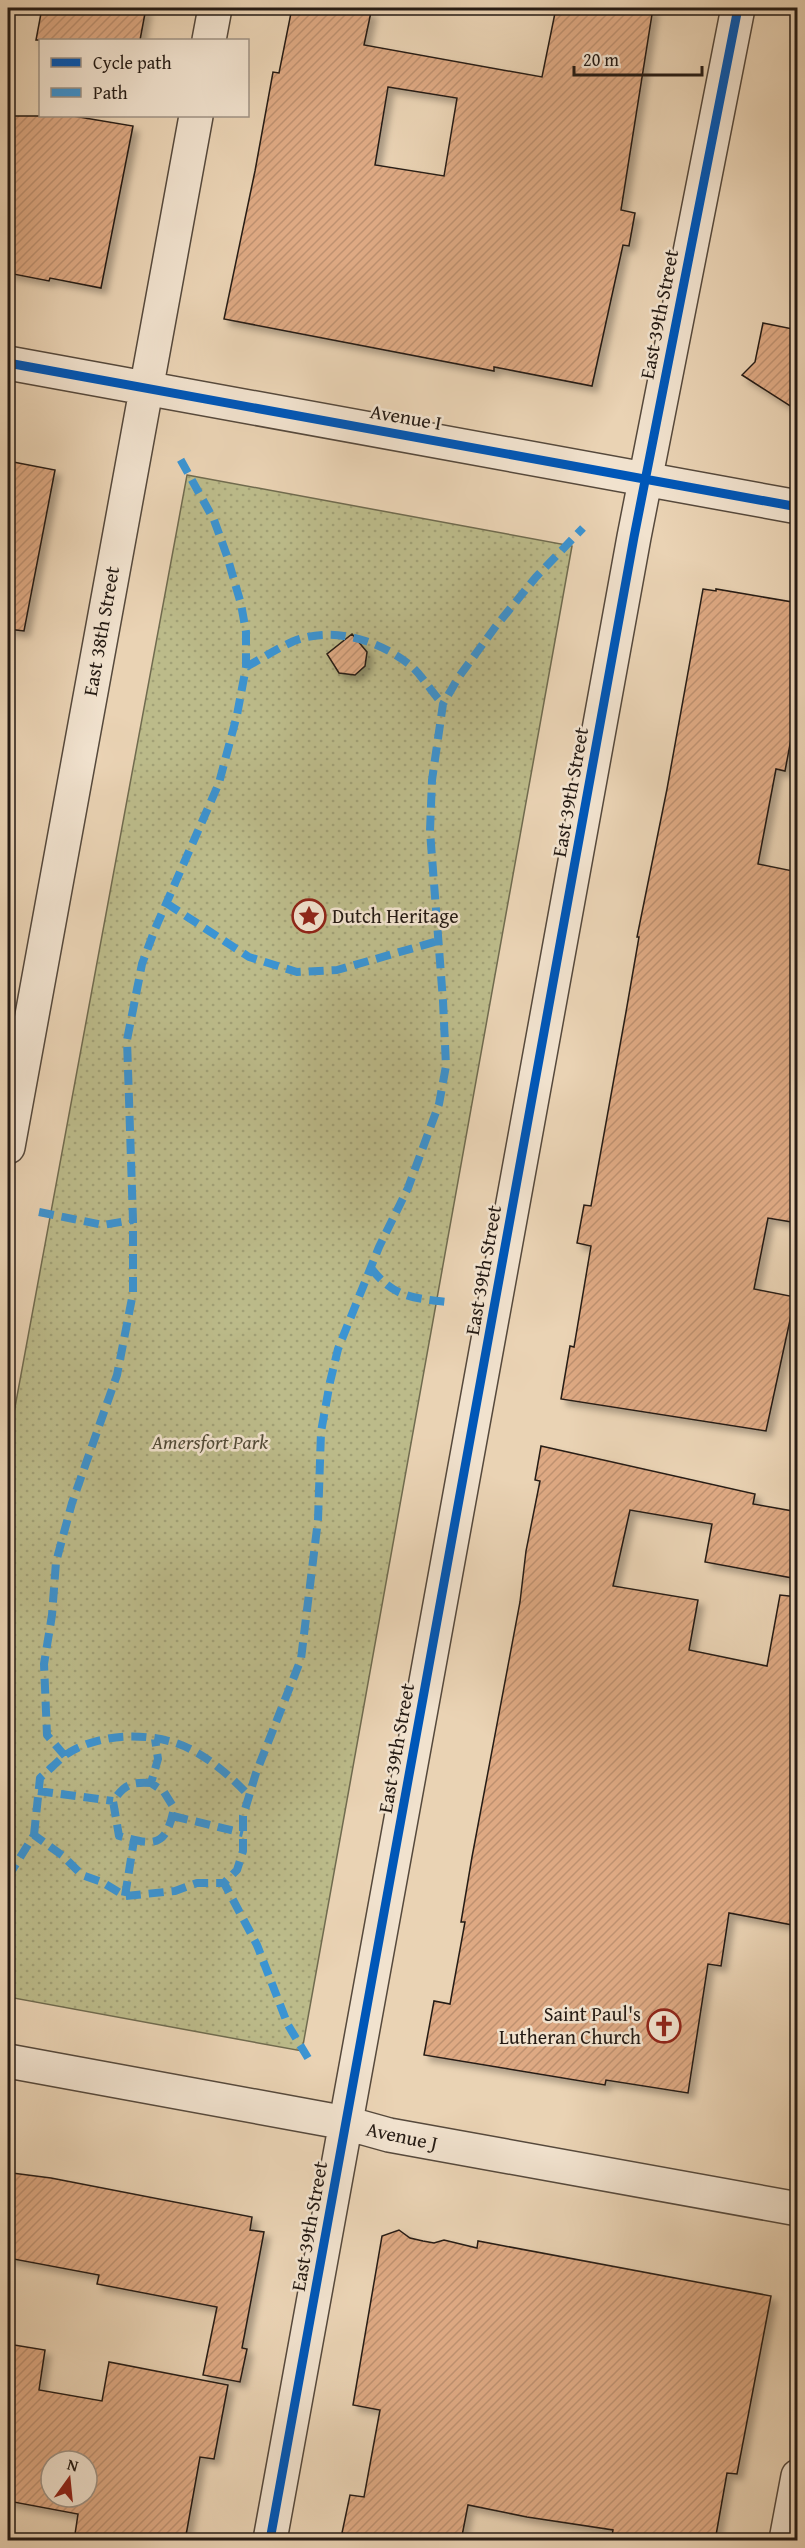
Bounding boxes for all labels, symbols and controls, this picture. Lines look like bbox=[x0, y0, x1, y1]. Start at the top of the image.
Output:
legend bbox=[39, 39, 249, 117]
scale bar bbox=[574, 39, 702, 77]
text: 20 m bbox=[583, 46, 619, 73]
text: Cycle path bbox=[93, 49, 172, 76]
text: Path bbox=[93, 79, 128, 106]
street label: East 39th Street bbox=[632, 247, 685, 381]
street label: Avenue I bbox=[368, 396, 444, 437]
street label: East 38th Street bbox=[75, 564, 126, 698]
street label: East 39th Street bbox=[544, 725, 595, 859]
place icon: Dutch Heritage bbox=[291, 898, 327, 934]
place label: Dutch Heritage bbox=[332, 901, 459, 930]
street label: East 39th Street bbox=[457, 1203, 508, 1337]
park label: Amersfort Park bbox=[151, 1427, 269, 1456]
street label: East 39th Street bbox=[370, 1681, 421, 1815]
place label: Saint Paul's Lutheran Church bbox=[499, 1999, 641, 2051]
church icon: Saint Paul's Lutheran Church bbox=[646, 2008, 682, 2044]
street label: Avenue J bbox=[364, 2114, 440, 2157]
street label: East 39th Street bbox=[283, 2159, 334, 2293]
north arrow bbox=[39, 2449, 99, 2509]
text: N bbox=[65, 2452, 81, 2478]

